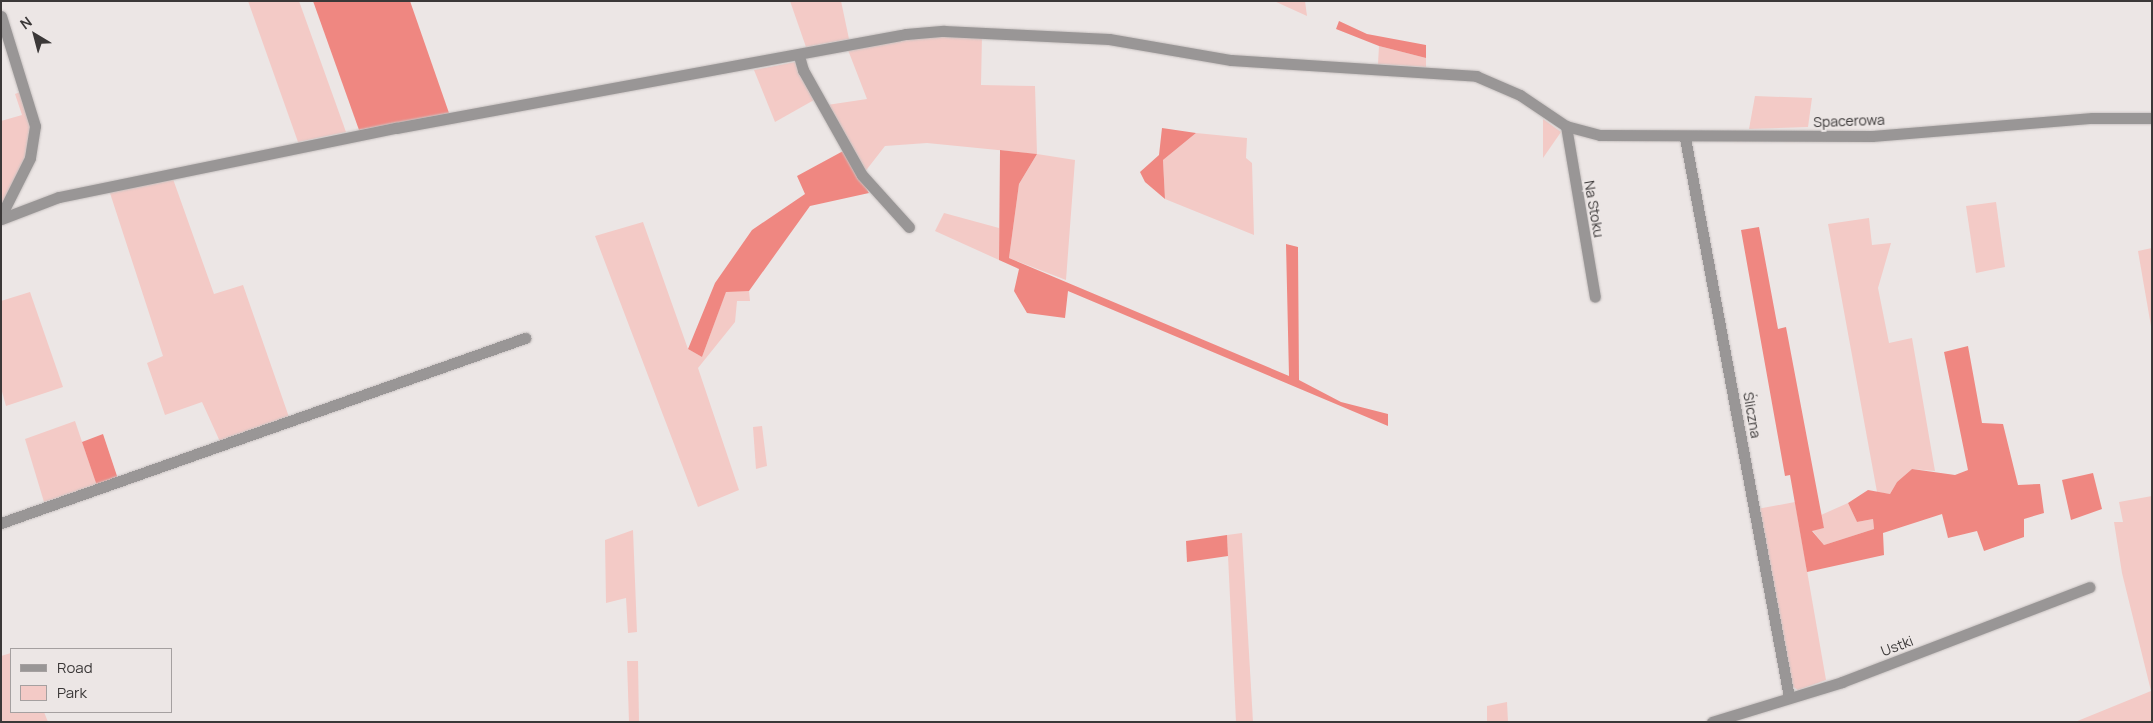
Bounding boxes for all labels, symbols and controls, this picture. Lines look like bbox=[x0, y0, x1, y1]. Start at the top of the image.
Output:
north arrow bbox=[10, 10, 60, 60]
text: N bbox=[16, 12, 35, 33]
street label: Spacerowa bbox=[1813, 111, 1885, 131]
street label: Na Stoku bbox=[1581, 179, 1607, 239]
street label: Śliczna bbox=[1740, 391, 1764, 439]
street label: Ustki bbox=[1879, 632, 1915, 660]
legend bbox=[10, 648, 172, 713]
text: Road bbox=[57, 657, 93, 678]
text: Park bbox=[57, 682, 87, 703]

